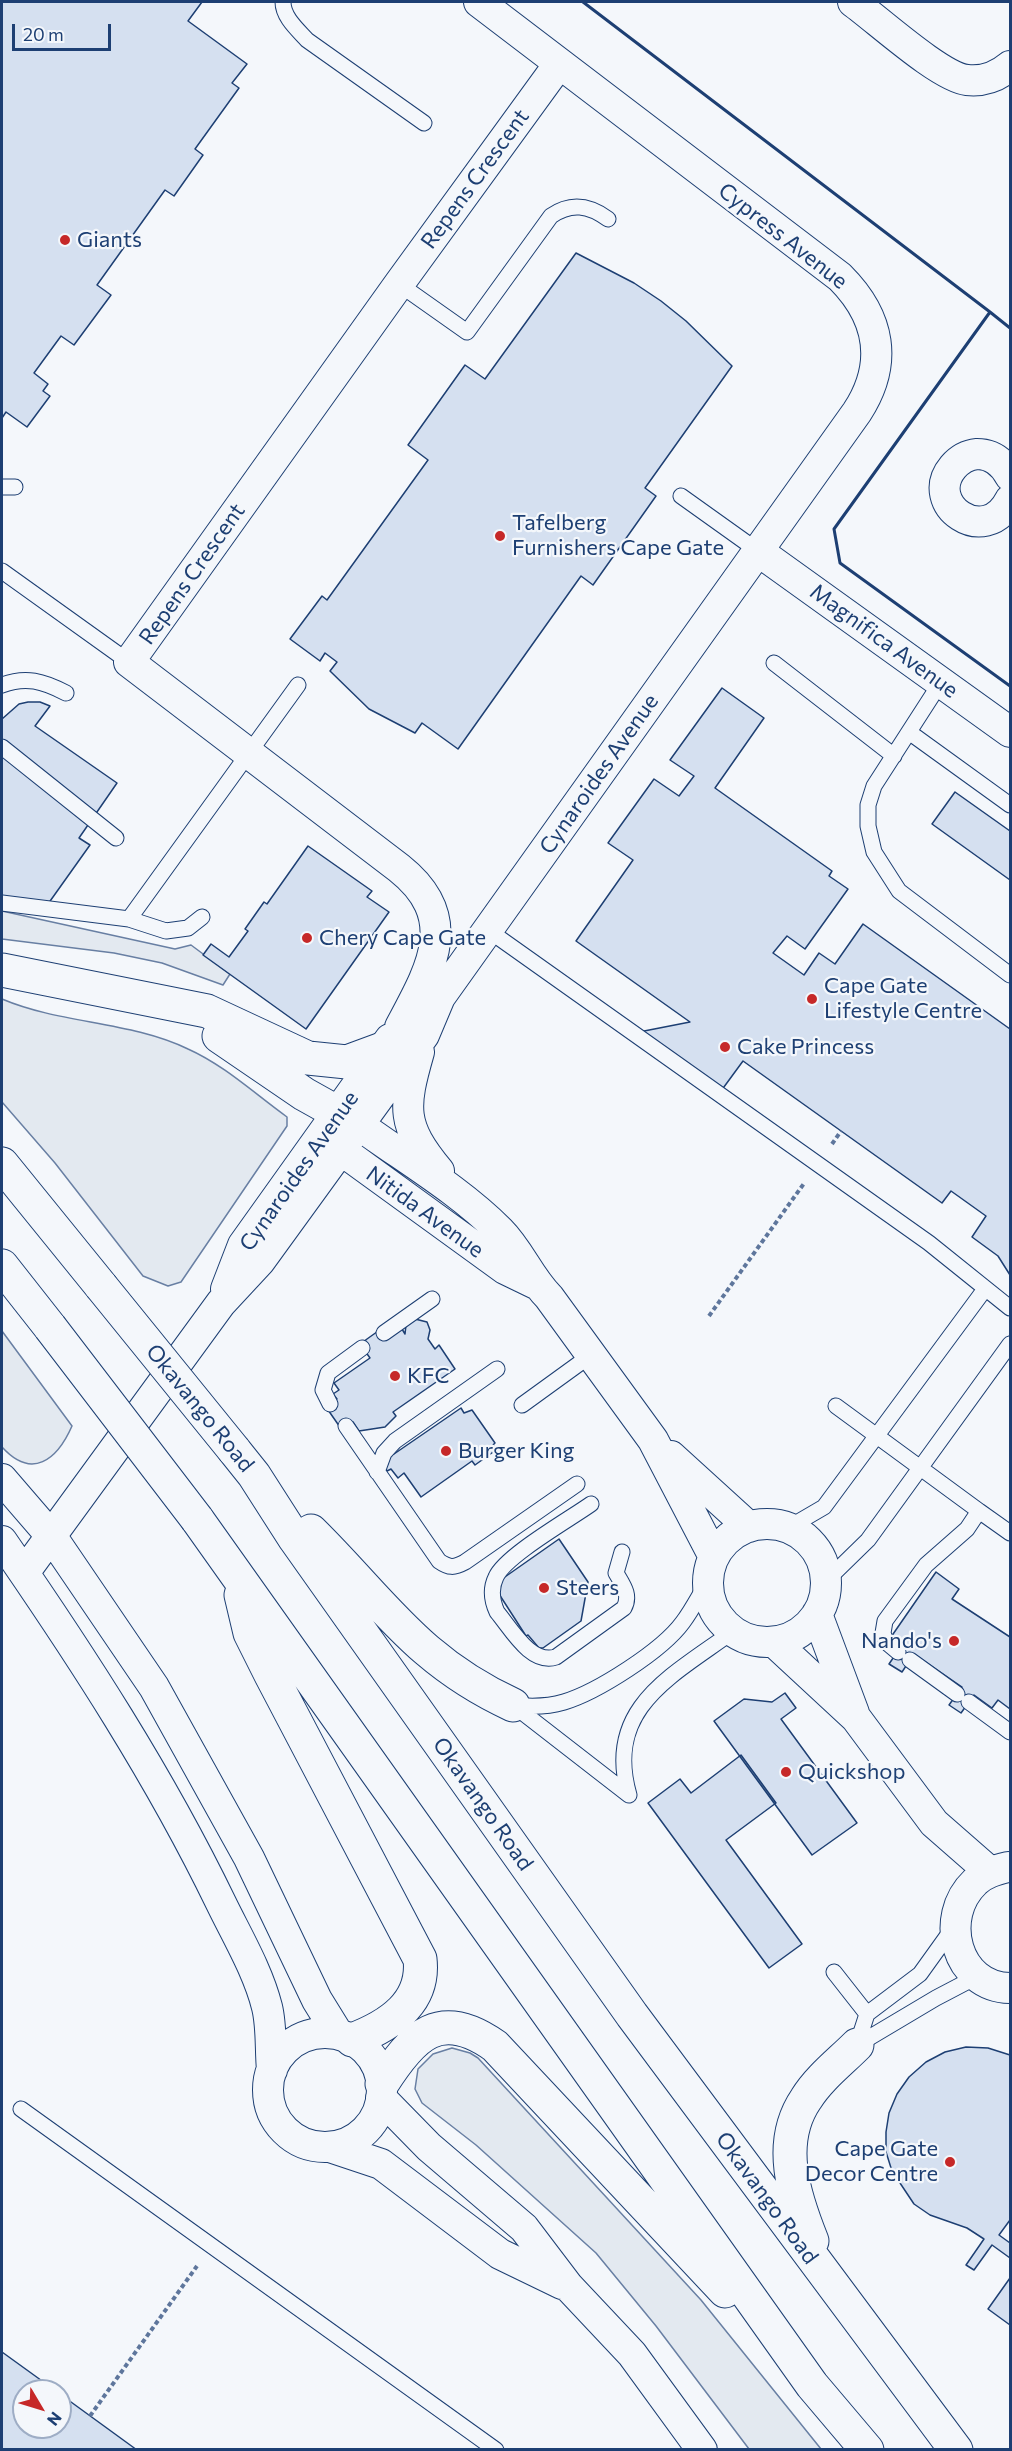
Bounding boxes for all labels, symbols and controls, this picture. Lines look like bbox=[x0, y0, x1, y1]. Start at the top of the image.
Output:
scale bar bbox=[15, 12, 114, 50]
text: 20 m bbox=[23, 23, 64, 45]
street label: Repens Crescent bbox=[415, 104, 535, 254]
street label: Cypress Avenue bbox=[713, 177, 853, 295]
place label: Giants bbox=[77, 227, 142, 253]
marker: Giants bbox=[58, 233, 72, 247]
street label: Repens Crescent bbox=[134, 498, 250, 650]
place label: Tafelberg Furnishers Cape Gate bbox=[512, 510, 724, 562]
marker: Tafelberg Furnishers Cape Gate bbox=[493, 529, 507, 543]
street label: Magnifica Avenue bbox=[805, 578, 963, 704]
street label: Cynaroides Avenue bbox=[534, 689, 664, 859]
place label: Chery Cape Gate bbox=[319, 925, 486, 951]
marker: Chery Cape Gate bbox=[300, 931, 314, 945]
place label: Cape Gate Lifestyle Centre bbox=[824, 973, 982, 1024]
marker: Cape Gate Lifestyle Centre bbox=[805, 992, 819, 1006]
place label: Cake Princess bbox=[737, 1034, 874, 1060]
marker: Cake Princess bbox=[718, 1040, 732, 1054]
street label: Cynaroides Avenue bbox=[234, 1086, 364, 1256]
street label: Nitida Avenue bbox=[361, 1161, 489, 1263]
street label: Okavango Road bbox=[140, 1339, 260, 1477]
place label: KFC bbox=[407, 1363, 449, 1389]
marker: KFC bbox=[388, 1369, 402, 1383]
place label: Burger King bbox=[458, 1438, 575, 1464]
marker: Burger King bbox=[439, 1444, 453, 1458]
place label: Steers bbox=[556, 1575, 619, 1601]
marker: Steers bbox=[537, 1581, 551, 1595]
place label: Nando's bbox=[861, 1628, 942, 1654]
marker: Nando's bbox=[947, 1634, 961, 1648]
street label: Okavango Road bbox=[427, 1732, 539, 1876]
place label: Quickshop bbox=[798, 1759, 905, 1785]
marker: Quickshop bbox=[779, 1765, 793, 1779]
street label: Okavango Road bbox=[710, 2127, 824, 2269]
place label: Cape Gate Decor Centre bbox=[805, 2136, 938, 2188]
marker: Cape Gate Decor Centre bbox=[943, 2155, 957, 2169]
north arrow bbox=[12, 2379, 72, 2439]
text: N bbox=[44, 2409, 66, 2430]

